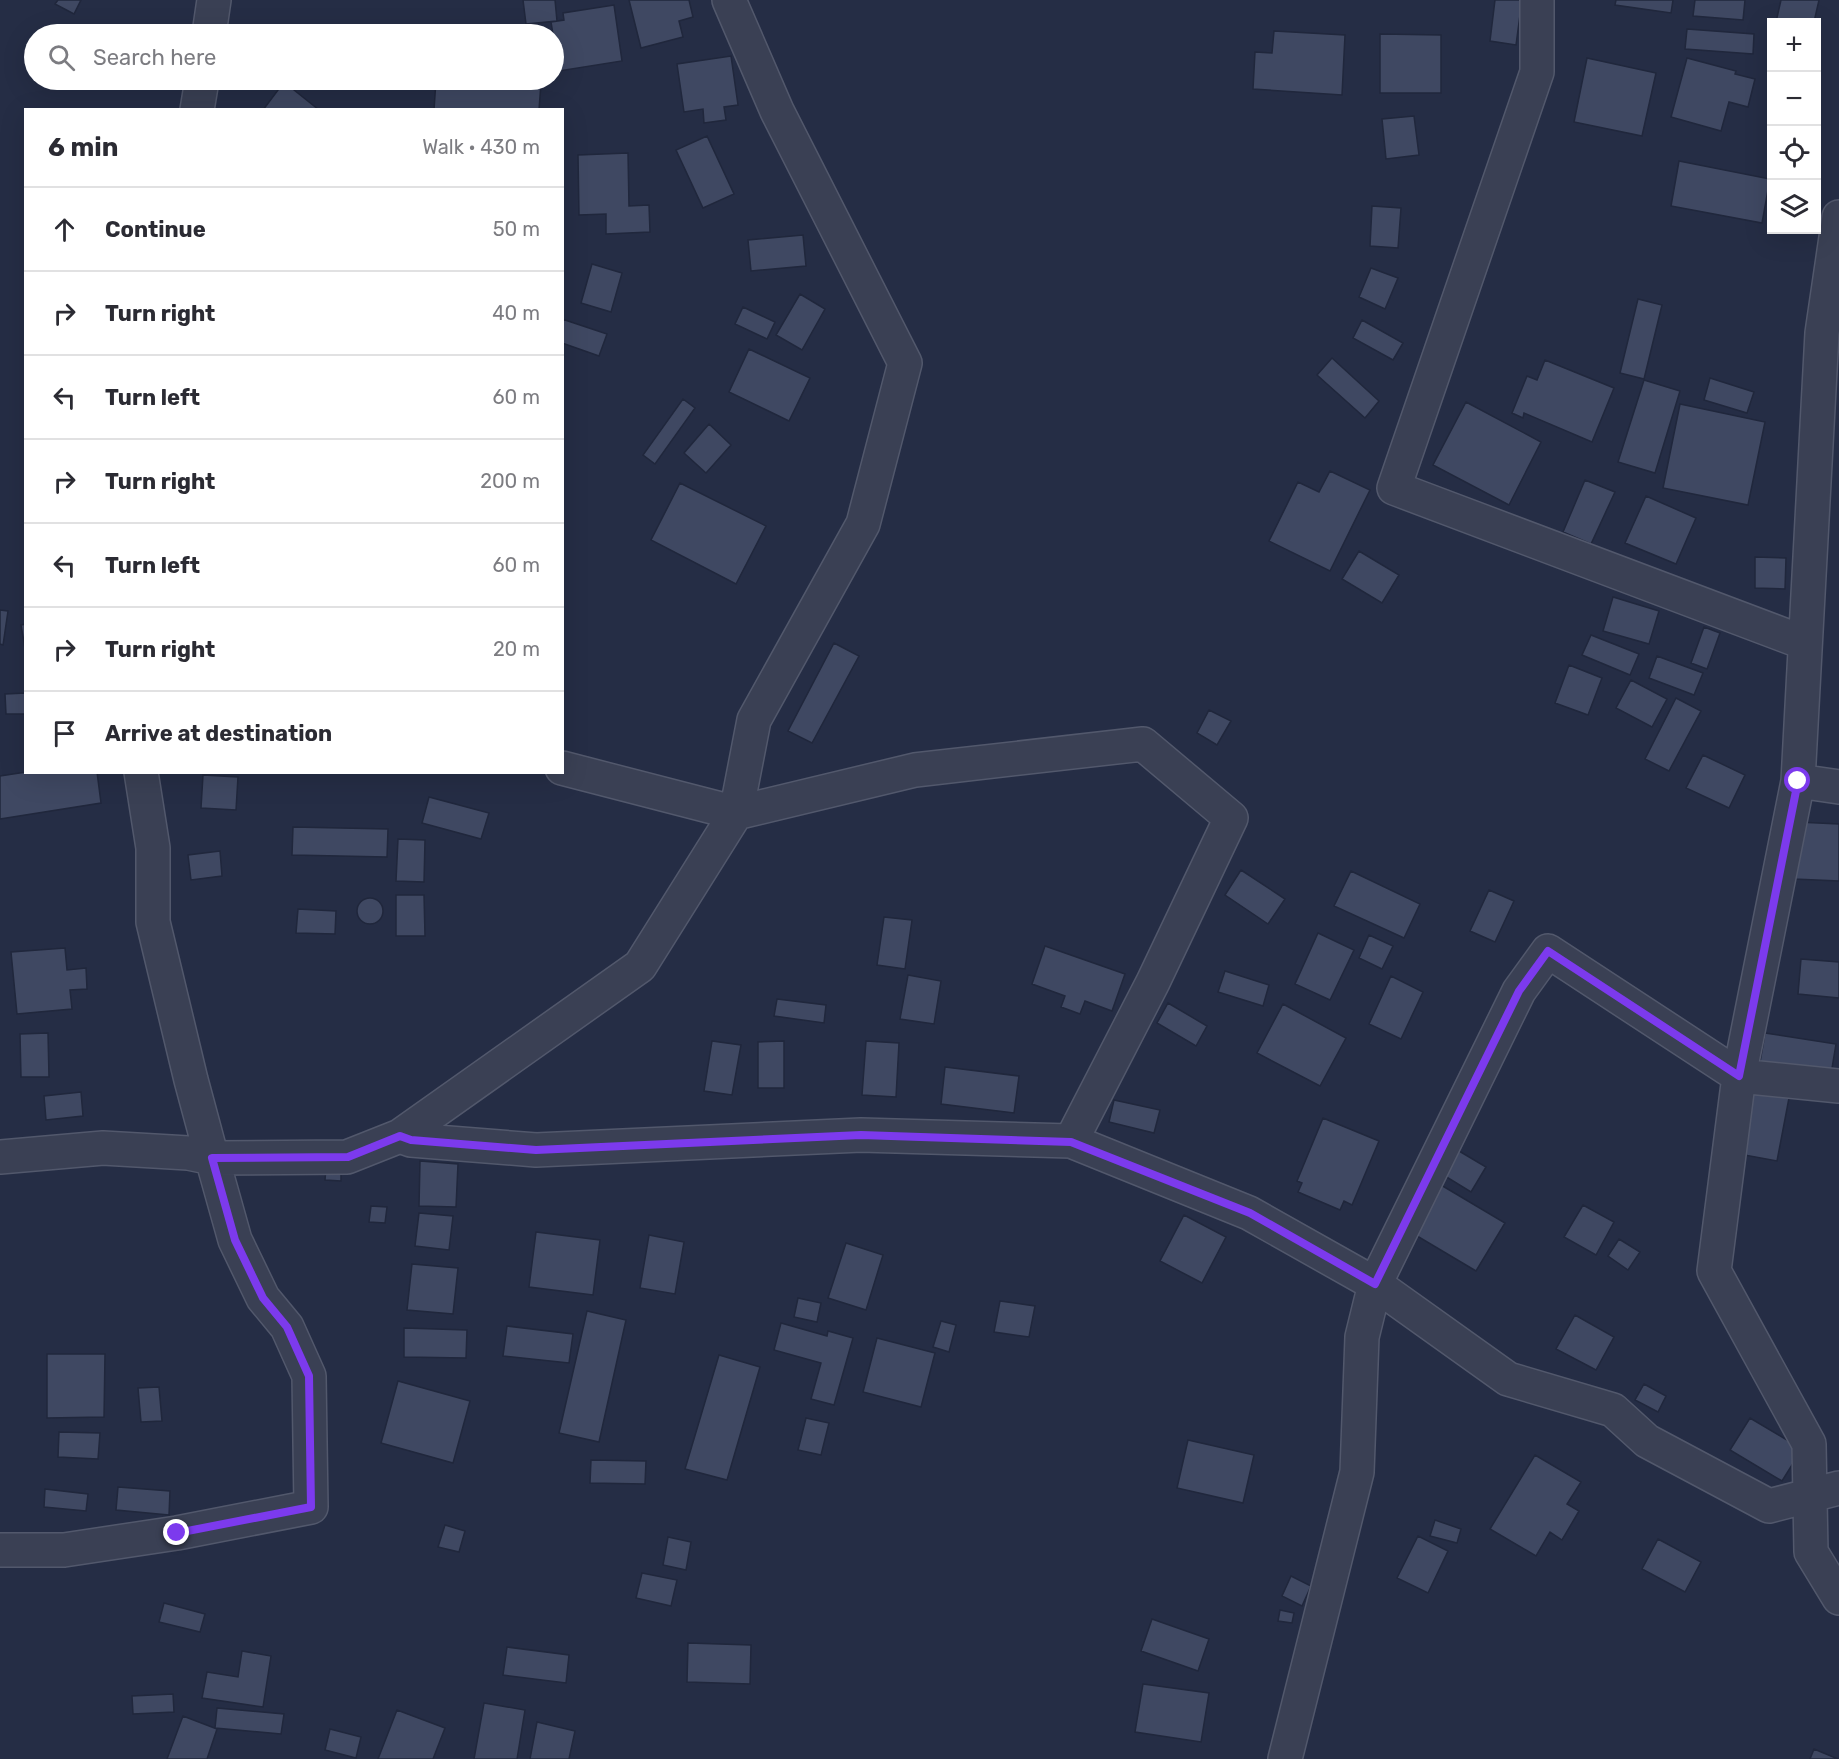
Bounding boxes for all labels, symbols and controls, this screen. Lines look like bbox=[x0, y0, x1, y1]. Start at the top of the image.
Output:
map controls bbox=[1767, 18, 1821, 234]
button: + bbox=[1767, 18, 1821, 72]
search box bbox=[24, 24, 564, 90]
icon: search bbox=[45, 41, 78, 74]
text: Search here bbox=[93, 44, 216, 71]
button: − bbox=[1767, 72, 1821, 126]
button: locate bbox=[1767, 126, 1821, 180]
text: 6 min bbox=[48, 132, 118, 163]
text: Walk · 430 m bbox=[422, 135, 540, 159]
button: layers bbox=[1767, 180, 1821, 234]
icon: ahead bbox=[48, 213, 81, 246]
text: Continue bbox=[105, 216, 206, 243]
text: 50 m bbox=[493, 217, 540, 241]
icon: right bbox=[48, 297, 81, 330]
text: Turn right bbox=[105, 300, 215, 327]
text: 40 m bbox=[492, 301, 540, 325]
icon: left bbox=[48, 381, 81, 414]
text: Turn left bbox=[105, 384, 200, 411]
text: 60 m bbox=[493, 385, 540, 409]
icon: right bbox=[48, 465, 81, 498]
text: Turn right bbox=[105, 468, 215, 495]
text: 200 m bbox=[480, 469, 540, 493]
icon: left bbox=[48, 549, 81, 582]
text: Turn left bbox=[105, 552, 200, 579]
text: 60 m bbox=[493, 553, 540, 577]
icon: right bbox=[48, 633, 81, 666]
text: Turn right bbox=[105, 636, 215, 663]
text: 20 m bbox=[493, 637, 540, 661]
icon: arrive bbox=[48, 717, 81, 750]
text: Arrive at destination bbox=[105, 720, 332, 747]
route start bbox=[1784, 767, 1810, 793]
route end bbox=[163, 1519, 189, 1545]

